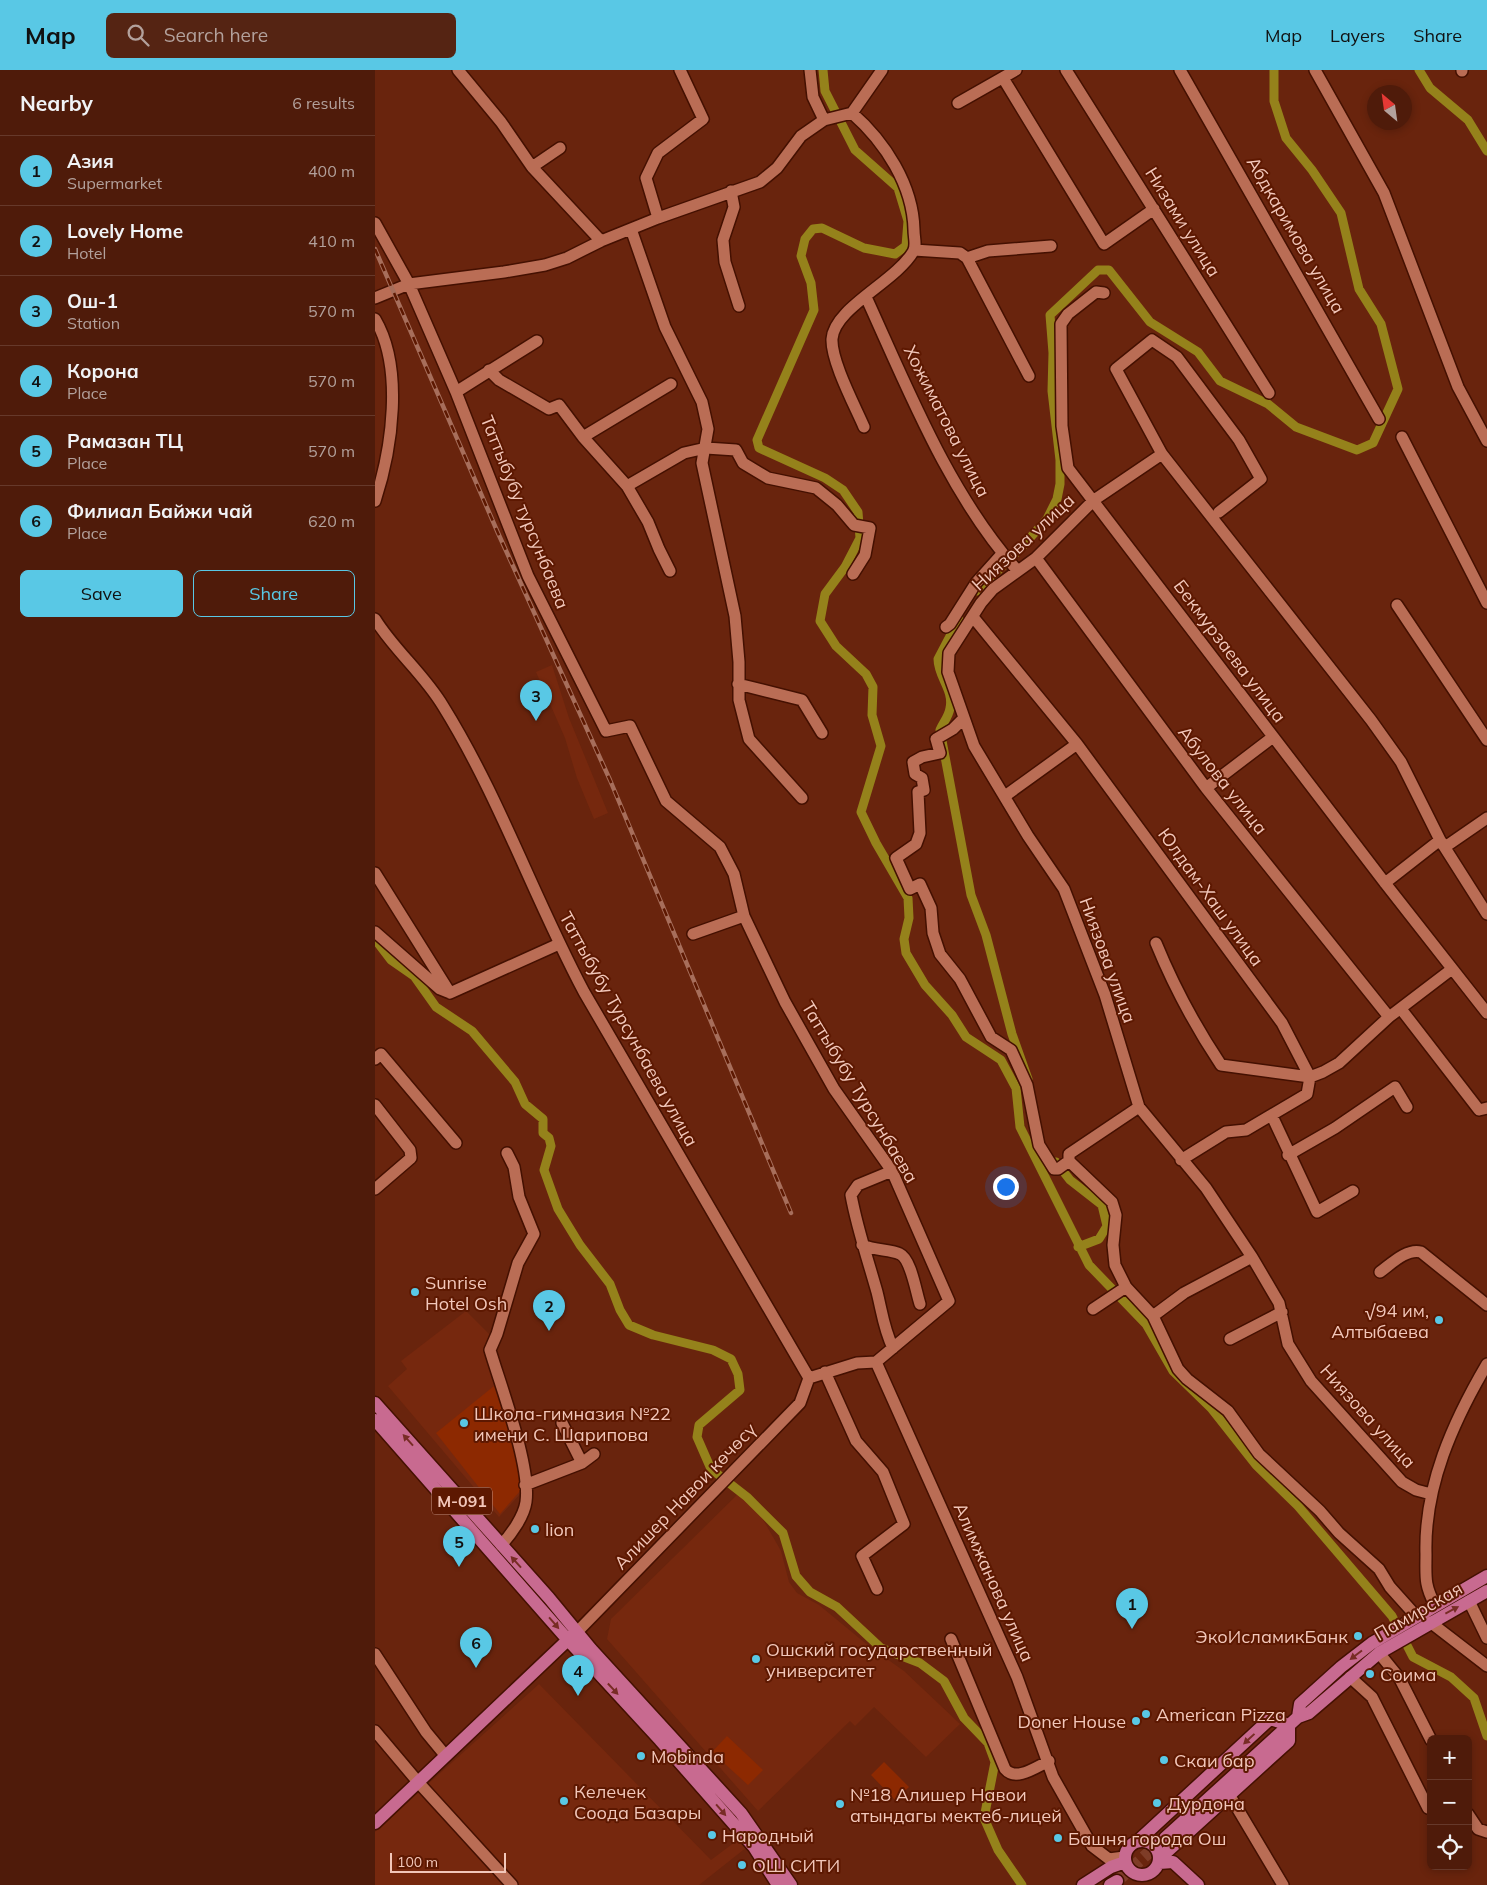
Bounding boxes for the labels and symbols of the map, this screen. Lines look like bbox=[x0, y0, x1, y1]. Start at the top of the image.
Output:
north arrow bbox=[1367, 85, 1412, 130]
street label: Абдкаримова улица bbox=[1242, 152, 1350, 318]
street label: Низами улица bbox=[1140, 163, 1226, 281]
street label: Хожиматова улица bbox=[899, 341, 995, 501]
street label: Таттыбубу турсунбаева bbox=[476, 412, 574, 612]
street label: Ниязова улица bbox=[967, 489, 1079, 595]
street label: Бекмурзаева улица bbox=[1169, 575, 1291, 727]
pin: 3 bbox=[520, 680, 552, 721]
street label: Абулова улица bbox=[1173, 721, 1273, 839]
street label: Юлдам-Хаш улица bbox=[1153, 824, 1269, 970]
street label: Ниязова улица bbox=[1075, 894, 1141, 1026]
street label: Таттыбубу Турсунбаева улица bbox=[555, 908, 703, 1150]
street label: Таттыбубу Турсунбаева bbox=[797, 997, 923, 1187]
your location bbox=[993, 1174, 1019, 1200]
place label: Sunrise Hotel Osh bbox=[425, 1271, 507, 1315]
marker: Sunrise Hotel Osh bbox=[409, 1286, 421, 1298]
pin: 2 bbox=[533, 1290, 565, 1331]
place label: √94 им, Алтыбаева bbox=[1331, 1299, 1429, 1343]
marker: √94 им, Алтыбаева bbox=[1433, 1314, 1445, 1326]
street label: Ниязова улица bbox=[1315, 1359, 1421, 1473]
place label: Школа-гимназия №22 имени С. Шарипова bbox=[474, 1402, 671, 1446]
marker: Школа-гимназия №22 имени С. Шарипова bbox=[458, 1417, 470, 1429]
street label: Алишер Навои көчөсү bbox=[609, 1418, 761, 1574]
one-way arrow bbox=[402, 1435, 414, 1447]
road number: М-091 bbox=[432, 1488, 492, 1514]
street label: Алимжанова улица bbox=[949, 1499, 1039, 1665]
place label: lion bbox=[545, 1518, 574, 1541]
marker: lion bbox=[529, 1523, 541, 1535]
pin: 5 bbox=[443, 1526, 475, 1567]
one-way arrow bbox=[510, 1556, 522, 1568]
street label: Памирская bbox=[1370, 1576, 1466, 1646]
pin: 1 bbox=[1116, 1588, 1148, 1629]
one-way arrow bbox=[1445, 1606, 1459, 1614]
one-way arrow bbox=[548, 1617, 559, 1630]
place label: ЭкоИсламикБанк bbox=[1195, 1625, 1348, 1648]
pin: 6 bbox=[460, 1627, 492, 1668]
marker: ЭкоИсламикБанк bbox=[1352, 1630, 1364, 1642]
place label: Ошский государственный университет bbox=[766, 1638, 992, 1682]
one-way arrow bbox=[1350, 1650, 1363, 1661]
marker: Ошский государственный университет bbox=[750, 1653, 762, 1665]
pin: 4 bbox=[562, 1655, 594, 1696]
place label: Соима bbox=[1380, 1663, 1436, 1686]
marker: Соима bbox=[1364, 1668, 1376, 1680]
one-way arrow bbox=[607, 1682, 619, 1694]
place label: American Pizza bbox=[1156, 1703, 1286, 1726]
marker: American Pizza bbox=[1140, 1708, 1152, 1720]
place label: Doner House bbox=[1018, 1710, 1126, 1733]
marker: Doner House bbox=[1130, 1715, 1142, 1727]
one-way arrow bbox=[1243, 1733, 1255, 1745]
place label: Mobinda bbox=[651, 1745, 724, 1768]
place label: Скаи бар bbox=[1174, 1749, 1255, 1772]
marker: Mobinda bbox=[635, 1750, 647, 1762]
marker: Скаи бар bbox=[1158, 1754, 1170, 1766]
place label: Келечек Соода Базары bbox=[574, 1780, 701, 1824]
place label: №18 Алишер Навои атындагы мектеб-лицей bbox=[850, 1783, 1062, 1827]
place label: Дурдона bbox=[1167, 1792, 1245, 1815]
marker: Келечек Соода Базары bbox=[558, 1795, 570, 1807]
marker: Дурдона bbox=[1151, 1797, 1163, 1809]
marker: №18 Алишер Навои атындагы мектеб-лицей bbox=[834, 1798, 846, 1810]
one-way arrow bbox=[716, 1803, 727, 1816]
place label: Народный bbox=[722, 1824, 814, 1847]
place label: Башня города Ош bbox=[1068, 1827, 1226, 1850]
marker: Народный bbox=[706, 1829, 718, 1841]
marker: Башня города Ош bbox=[1052, 1832, 1064, 1844]
scale bar bbox=[390, 1850, 506, 1873]
place label: ОШ СИТИ bbox=[752, 1854, 840, 1877]
marker: ОШ СИТИ bbox=[736, 1859, 748, 1871]

